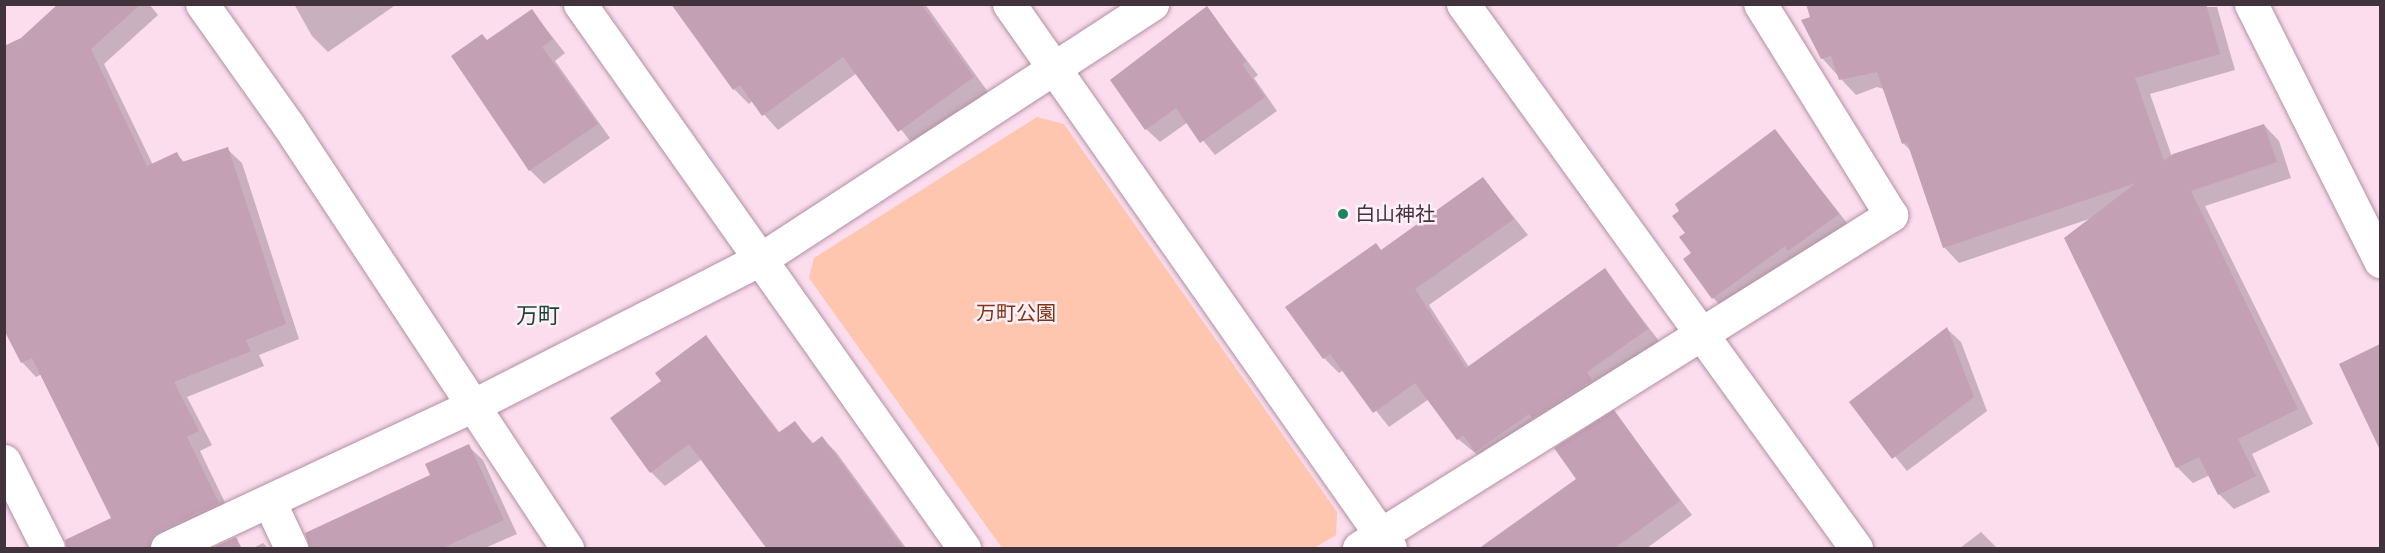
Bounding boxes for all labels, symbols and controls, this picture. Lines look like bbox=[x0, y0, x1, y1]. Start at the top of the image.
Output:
place label: 白山神社 bbox=[1355, 202, 1435, 226]
marker: 白山神社 bbox=[1336, 207, 1350, 221]
park label: 万町公園 bbox=[976, 301, 1056, 325]
district label: 万町 bbox=[516, 303, 560, 329]

